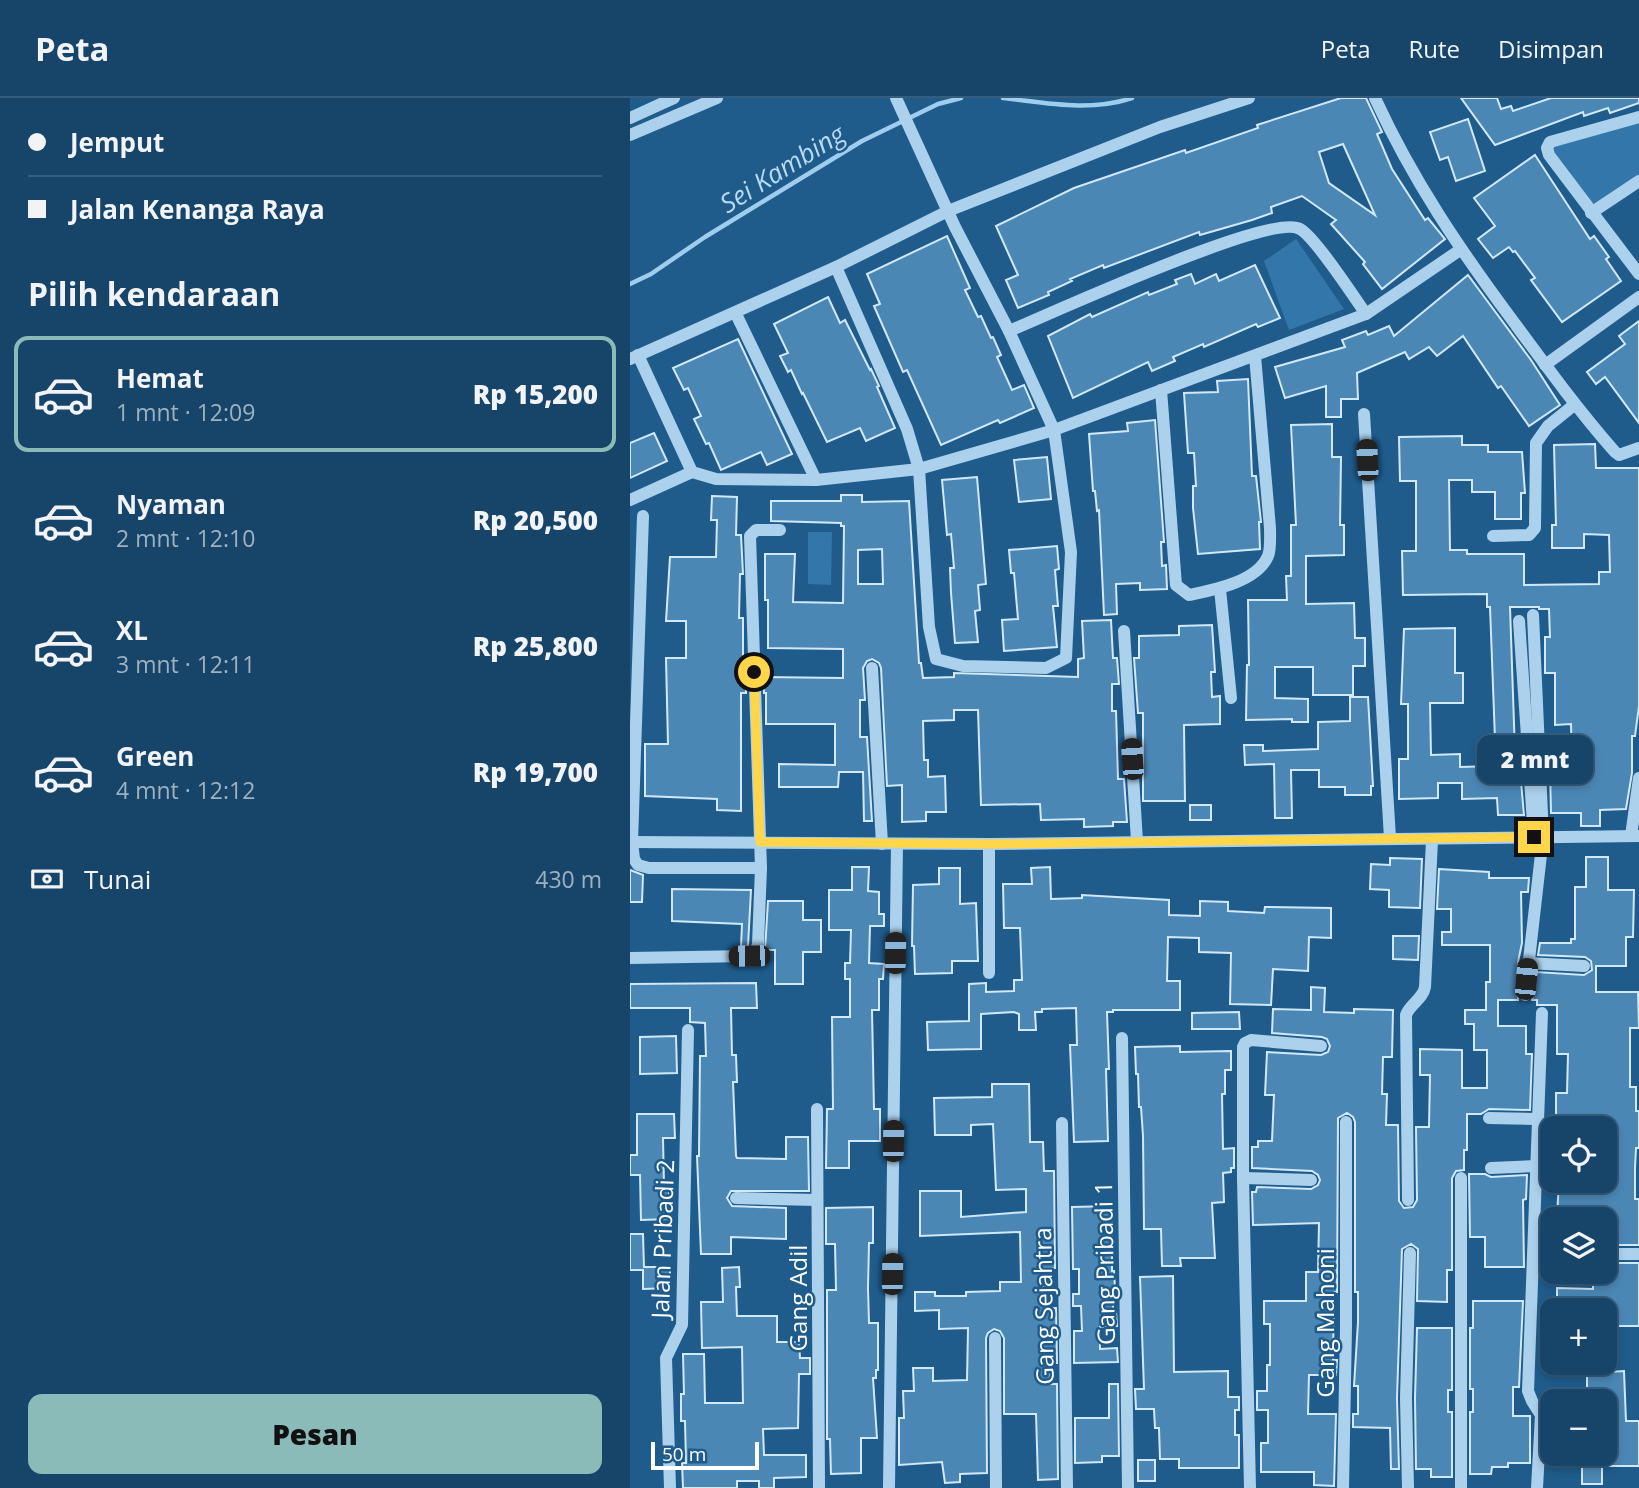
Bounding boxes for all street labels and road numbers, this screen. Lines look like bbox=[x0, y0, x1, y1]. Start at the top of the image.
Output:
street label: Jalan Pribadi 2 bbox=[643, 1159, 681, 1321]
street label: Gang Pribadi 1 bbox=[1086, 1181, 1122, 1345]
street label: Gang Sejahtra bbox=[1025, 1227, 1061, 1385]
street label: Gang Adil bbox=[781, 1245, 814, 1351]
street label: Gang Mahoni bbox=[1308, 1248, 1341, 1398]

